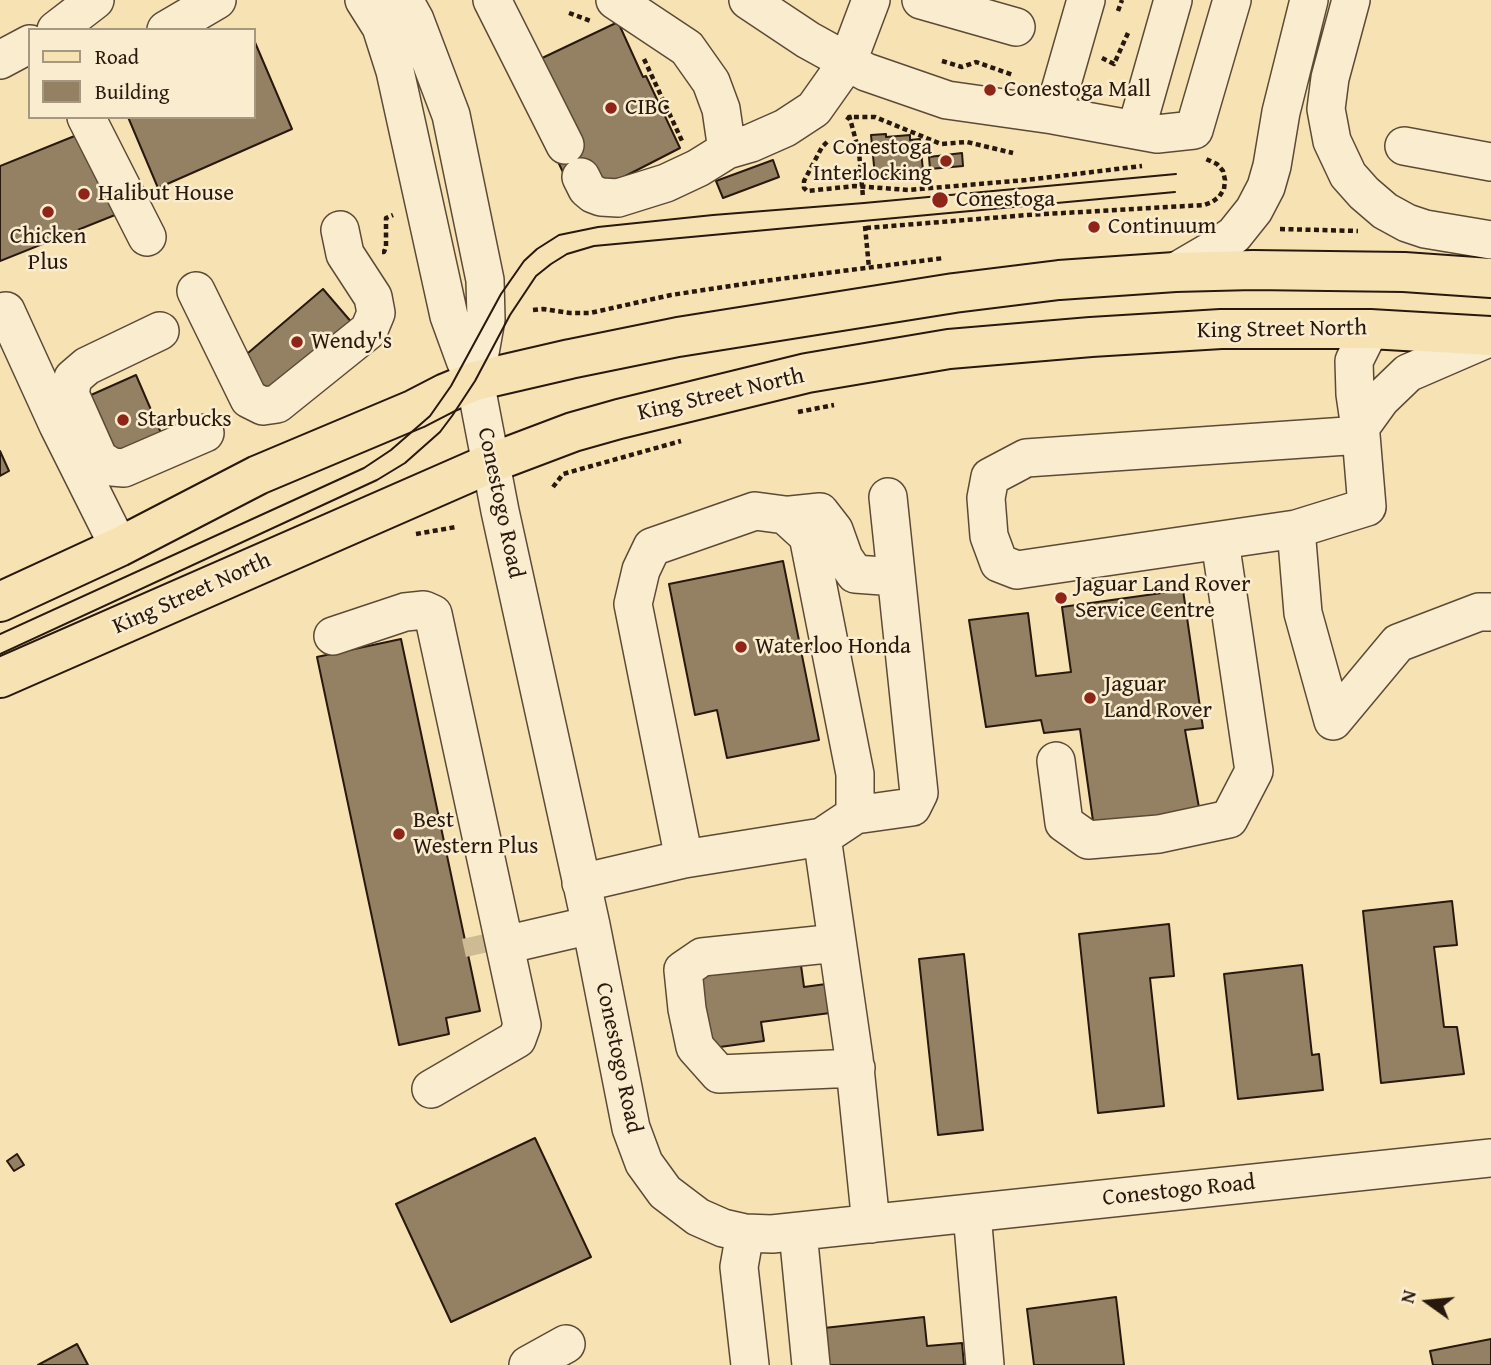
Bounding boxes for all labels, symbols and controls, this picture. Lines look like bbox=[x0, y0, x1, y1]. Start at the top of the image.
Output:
legend bbox=[28, 28, 256, 119]
text: Road bbox=[95, 41, 139, 72]
text: Building bbox=[95, 76, 169, 107]
place label: Conestoga Mall bbox=[1004, 76, 1151, 104]
marker: Conestoga Mall bbox=[982, 82, 998, 98]
place label: CIBC bbox=[625, 94, 670, 122]
marker: CIBC bbox=[603, 100, 619, 116]
place label: Conestoga Interlocking bbox=[813, 134, 932, 188]
marker: Conestoga Interlocking bbox=[938, 153, 954, 169]
place label: Halibut House bbox=[98, 180, 234, 208]
marker: Halibut House bbox=[76, 186, 92, 202]
place label: Conestoga bbox=[956, 186, 1055, 214]
marker: Conestoga bbox=[930, 190, 950, 210]
marker: Chicken Plus bbox=[40, 204, 56, 220]
place label: Continuum bbox=[1108, 213, 1216, 241]
marker: Continuum bbox=[1086, 219, 1102, 235]
place label: Chicken Plus bbox=[10, 223, 86, 277]
street label: King Street North bbox=[1197, 315, 1367, 345]
place label: Wendy's bbox=[311, 328, 392, 356]
marker: Wendy's bbox=[289, 334, 305, 350]
street label: King Street North bbox=[635, 362, 807, 428]
place label: Starbucks bbox=[137, 406, 232, 434]
marker: Starbucks bbox=[115, 412, 131, 428]
street label: Conestogo Road bbox=[471, 425, 529, 581]
street label: King Street North bbox=[109, 547, 275, 641]
place label: Jaguar Land Rover Service Centre bbox=[1075, 571, 1250, 625]
marker: Jaguar Land Rover Service Centre bbox=[1053, 590, 1069, 606]
place label: Waterloo Honda bbox=[755, 633, 911, 661]
marker: Waterloo Honda bbox=[733, 639, 749, 655]
place label: Jaguar Land Rover bbox=[1104, 671, 1212, 725]
marker: Jaguar Land Rover bbox=[1082, 690, 1098, 706]
place label: Best Western Plus bbox=[413, 807, 538, 861]
marker: Best Western Plus bbox=[391, 826, 407, 842]
street label: Conestogo Road bbox=[589, 980, 647, 1136]
street label: Conestogo Road bbox=[1101, 1169, 1257, 1213]
north arrow bbox=[1393, 1267, 1463, 1337]
text: N bbox=[1393, 1287, 1423, 1306]

